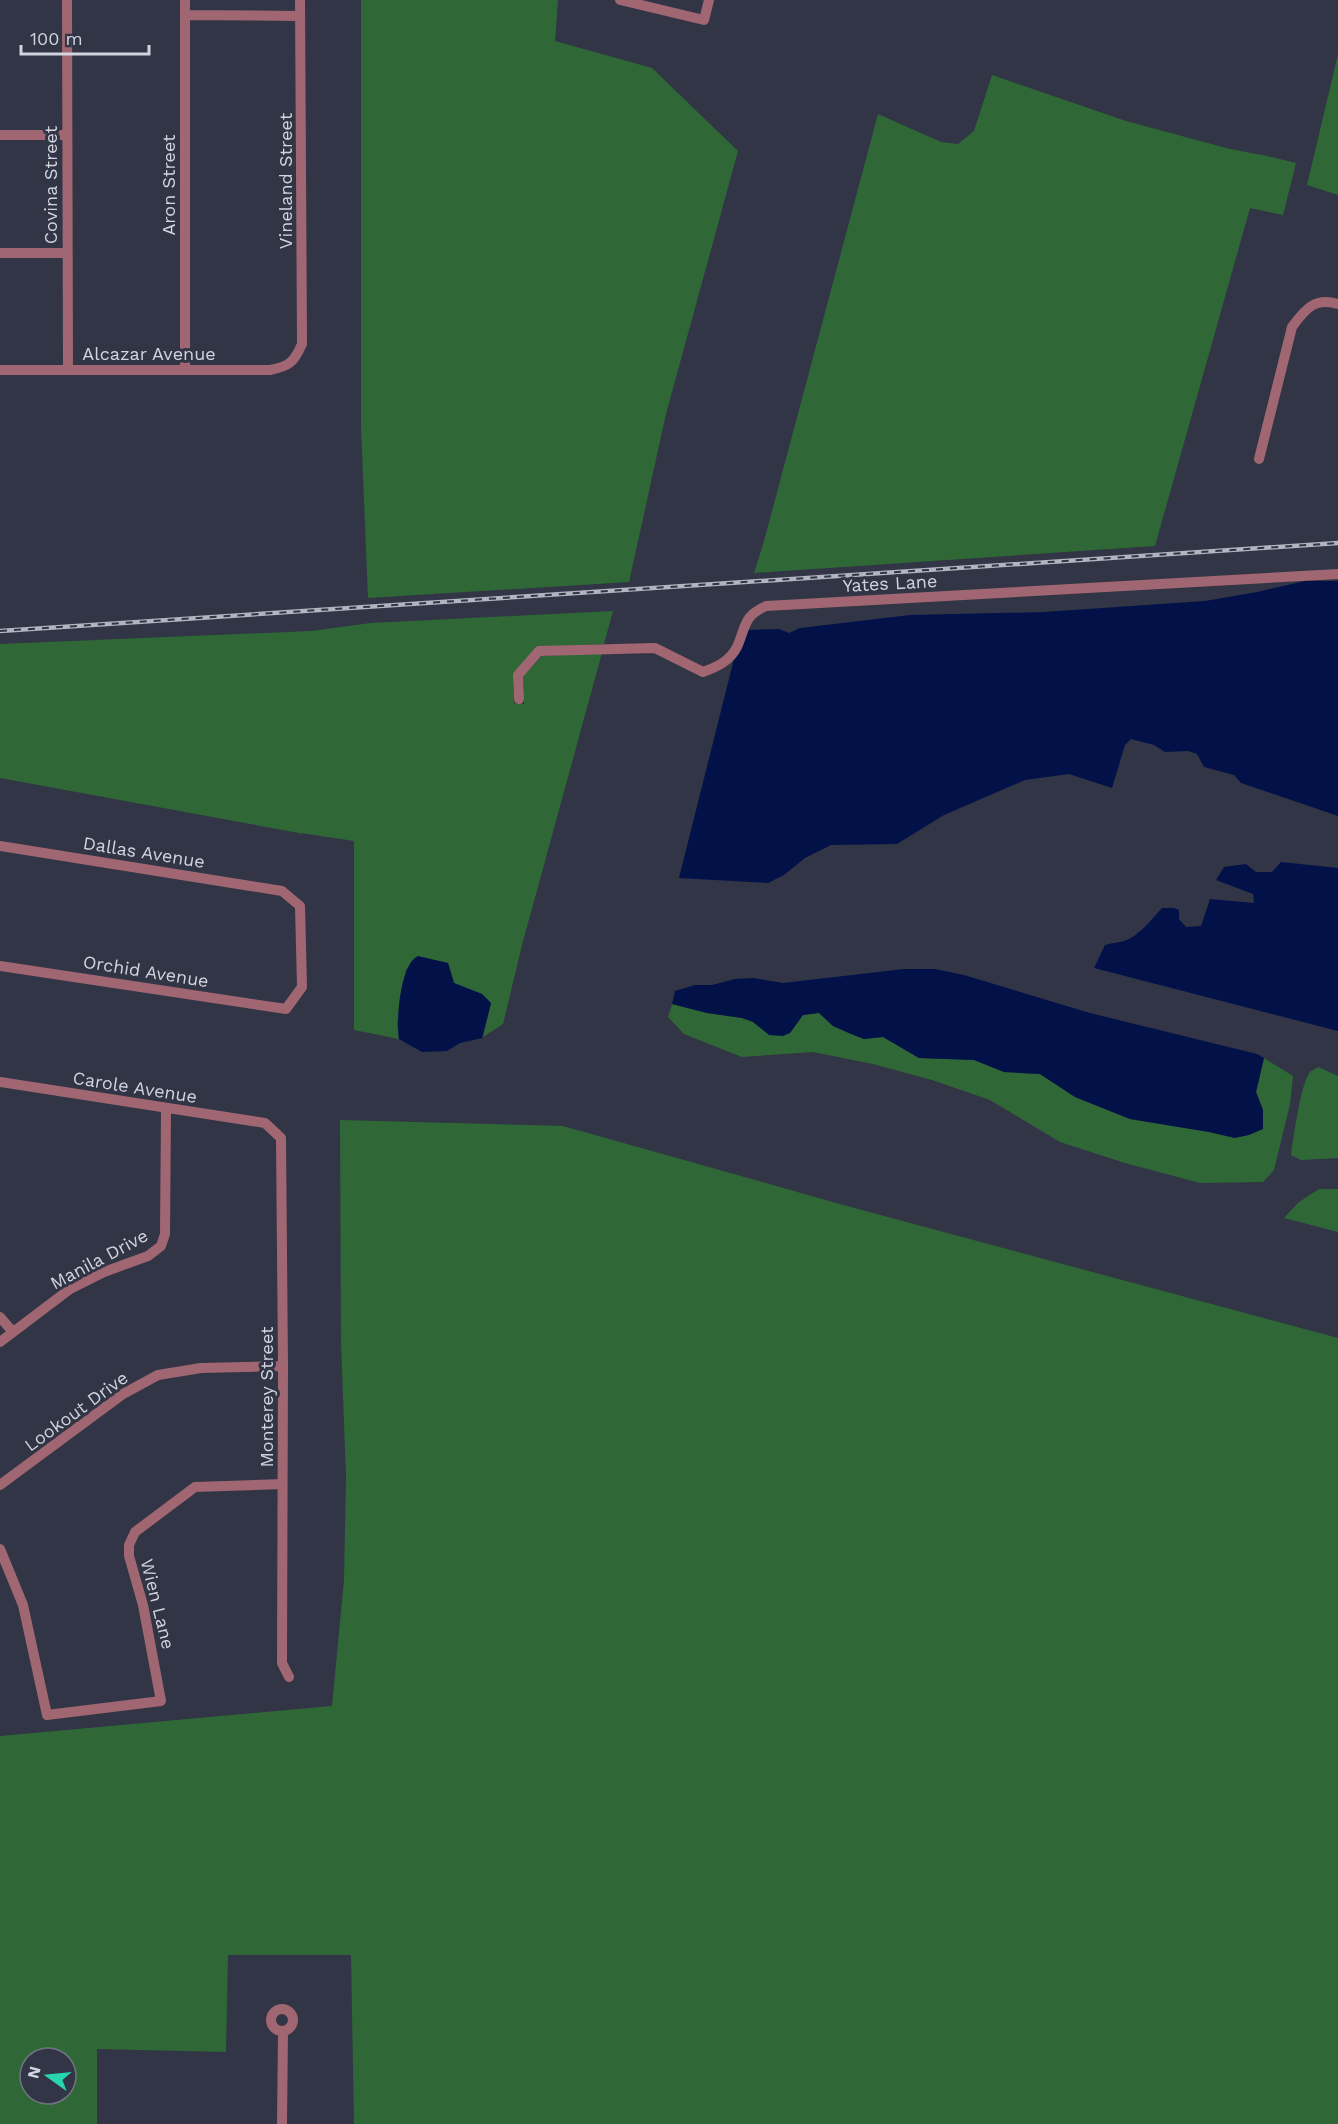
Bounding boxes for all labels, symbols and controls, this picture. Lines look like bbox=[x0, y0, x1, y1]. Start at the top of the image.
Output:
scale bar bbox=[21, 18, 148, 56]
text: 100 m bbox=[30, 28, 83, 49]
street label: Vineland Street bbox=[275, 112, 296, 249]
street label: Covina Street bbox=[40, 125, 61, 244]
street label: Aron Street bbox=[158, 134, 179, 236]
street label: Alcazar Avenue bbox=[82, 343, 216, 364]
street label: Yates Lane bbox=[842, 570, 938, 596]
street label: Dallas Avenue bbox=[82, 832, 206, 872]
street label: Orchid Avenue bbox=[82, 951, 210, 991]
street label: Carole Avenue bbox=[71, 1067, 199, 1107]
street label: Manila Drive bbox=[47, 1224, 151, 1294]
street label: Monterey Street bbox=[256, 1326, 277, 1468]
street label: Lookout Drive bbox=[20, 1367, 132, 1455]
street label: Wien Lane bbox=[137, 1557, 179, 1651]
north arrow bbox=[18, 2046, 78, 2106]
text: N bbox=[23, 2064, 45, 2080]

